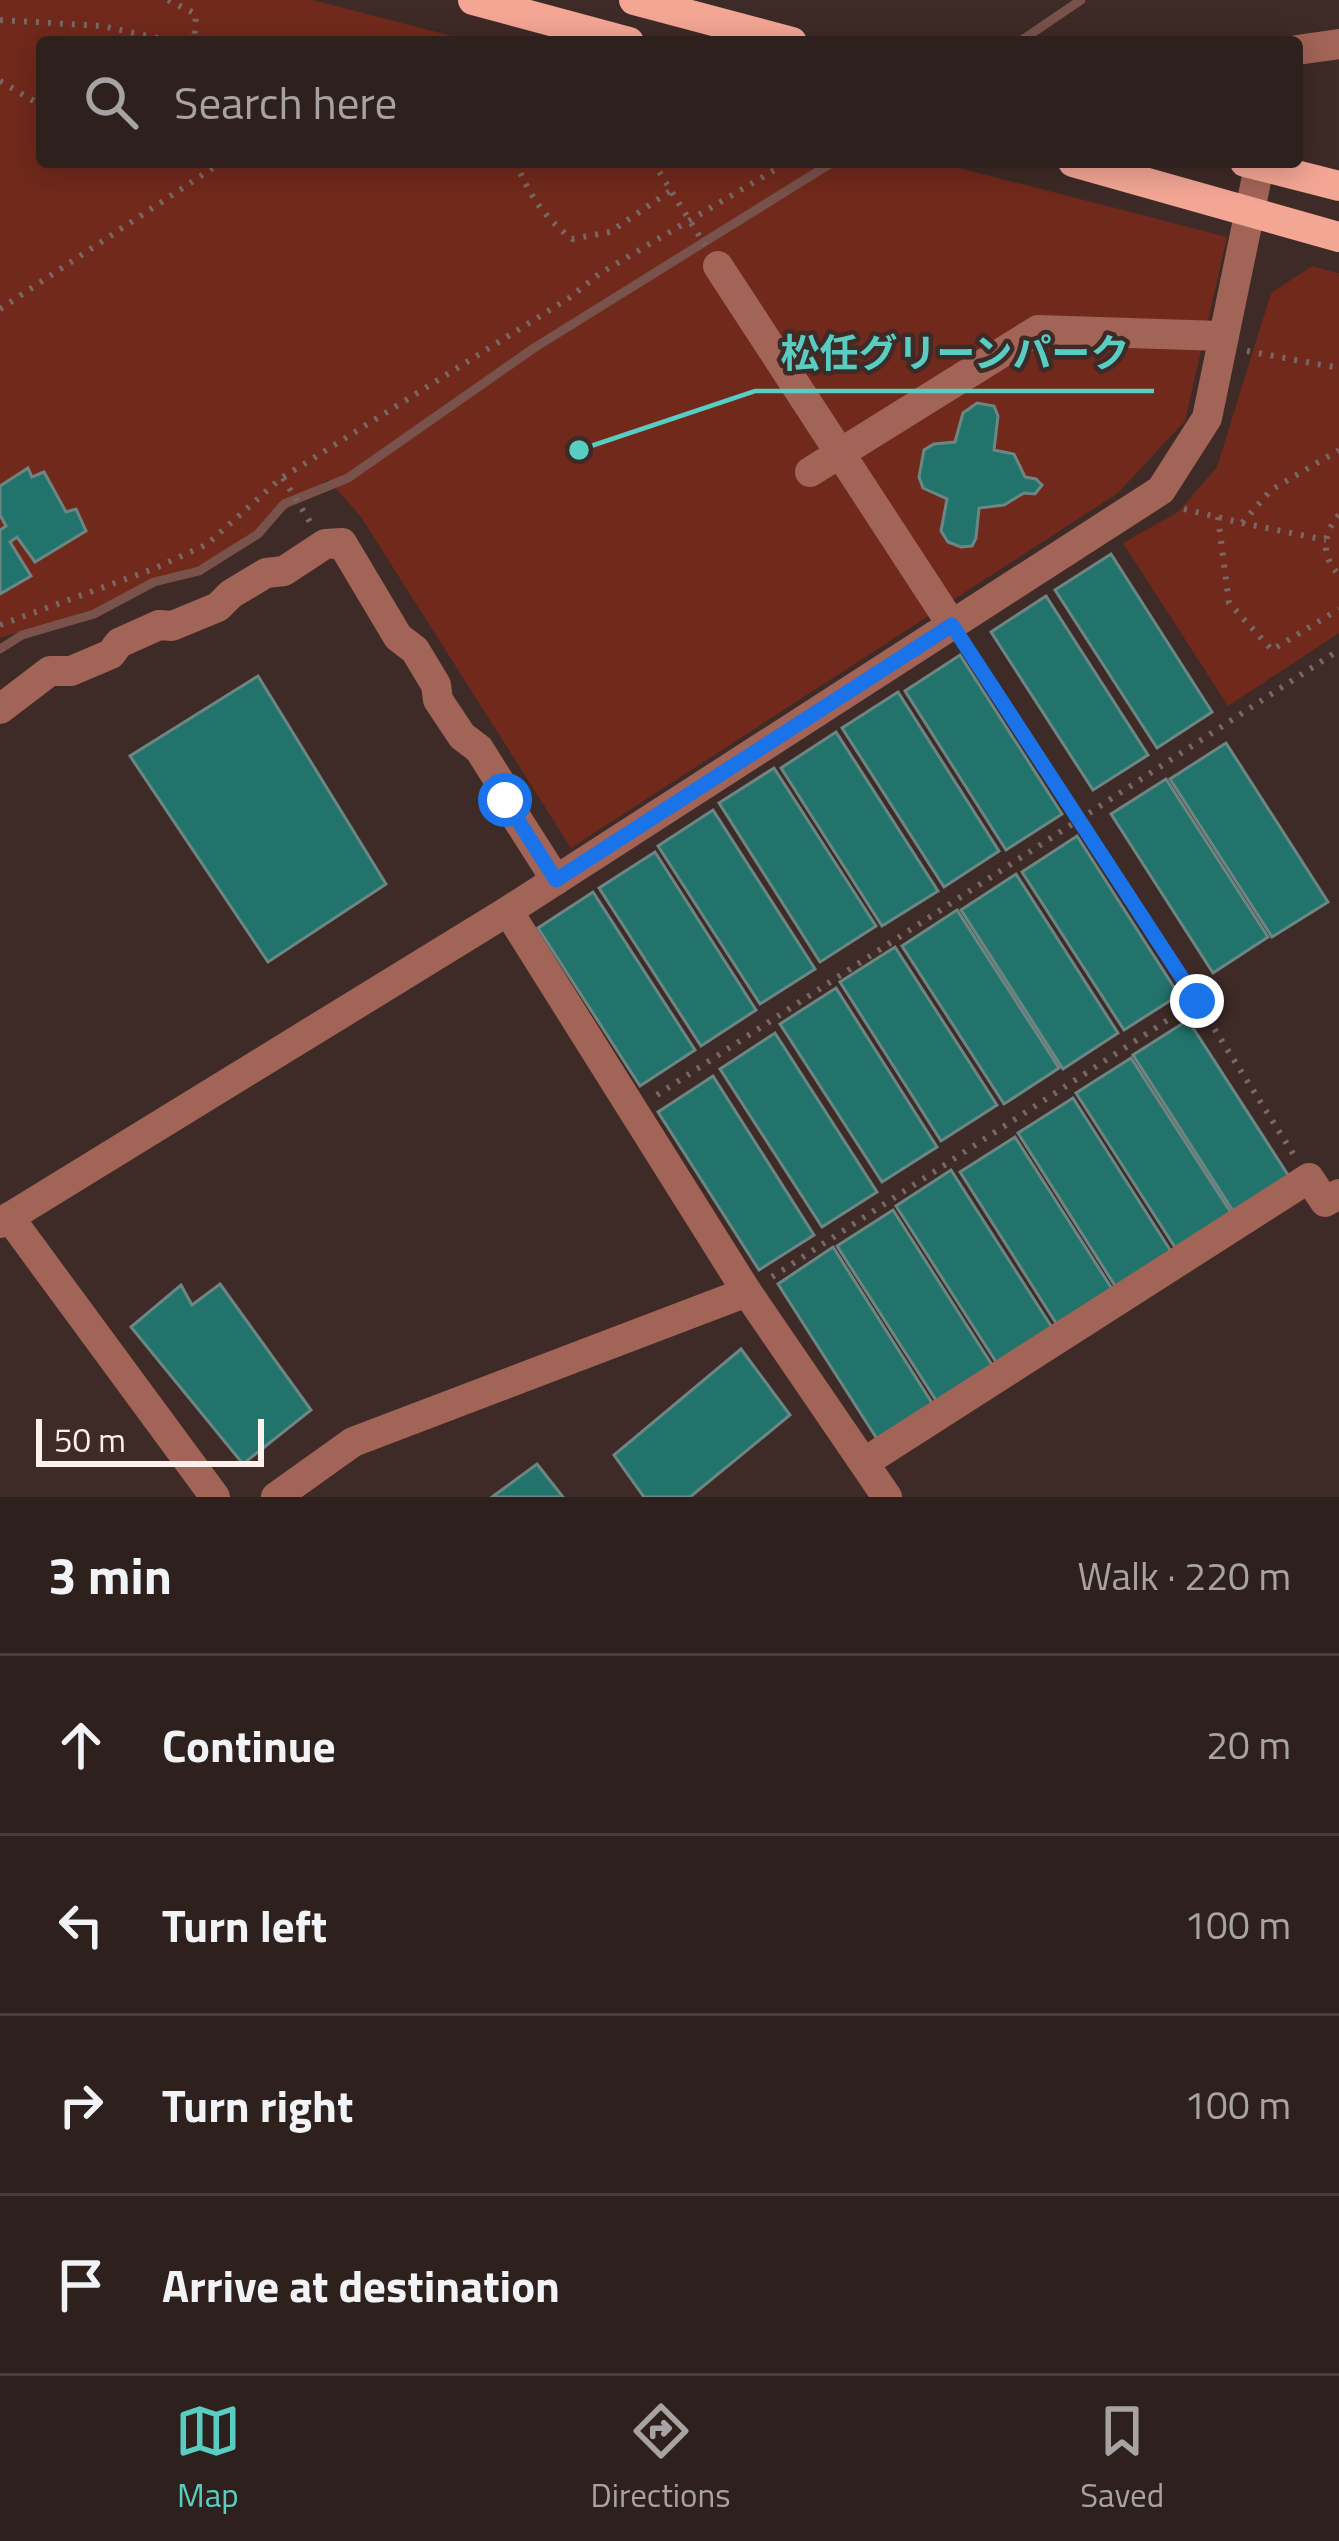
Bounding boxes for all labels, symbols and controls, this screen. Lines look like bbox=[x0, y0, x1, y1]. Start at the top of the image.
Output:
search box bbox=[36, 36, 1303, 168]
text: Search here bbox=[174, 68, 397, 136]
icon: search bbox=[78, 69, 144, 135]
callout: 松任グリーンパーク bbox=[755, 316, 1154, 391]
text: 松任グリーンパーク bbox=[780, 323, 1130, 382]
route start bbox=[478, 773, 532, 827]
route end bbox=[1170, 974, 1224, 1028]
scale bar bbox=[36, 1413, 264, 1466]
text: 50 m bbox=[54, 1415, 126, 1465]
text: 3 min bbox=[48, 1536, 172, 1614]
text: Walk · 220 m bbox=[1077, 1546, 1291, 1605]
text: Continue bbox=[162, 1711, 336, 1779]
icon: ahead bbox=[48, 1712, 114, 1778]
text: 20 m bbox=[1206, 1715, 1291, 1774]
text: Turn left bbox=[162, 1891, 327, 1959]
icon: left bbox=[48, 1892, 114, 1958]
text: 100 m bbox=[1184, 1895, 1291, 1954]
text: Turn right bbox=[162, 2071, 353, 2139]
icon: right bbox=[48, 2072, 114, 2138]
text: 100 m bbox=[1184, 2075, 1291, 2134]
text: Arrive at destination bbox=[162, 2251, 560, 2319]
icon: arrive bbox=[48, 2252, 114, 2318]
tab: Map bbox=[175, 2398, 241, 2520]
tab: Directions bbox=[591, 2398, 730, 2520]
tab: Saved bbox=[1080, 2398, 1164, 2520]

